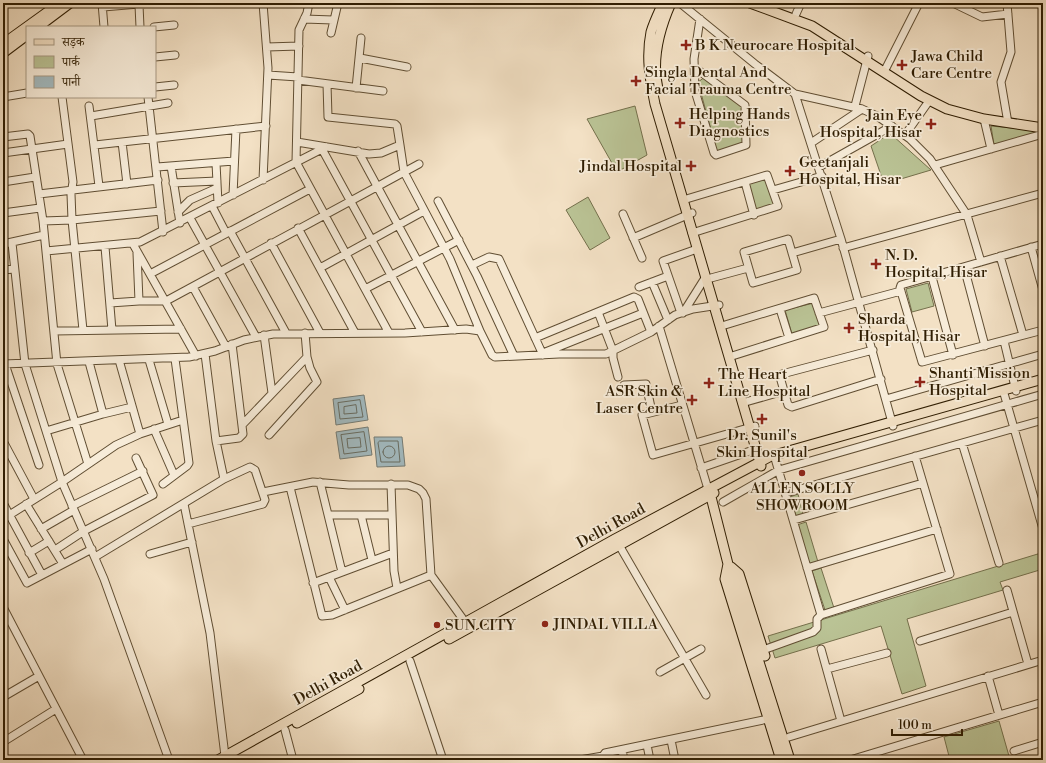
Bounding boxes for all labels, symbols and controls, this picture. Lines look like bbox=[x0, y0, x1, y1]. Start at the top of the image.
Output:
legend bbox=[26, 26, 156, 98]
text: सड़क bbox=[61, 35, 86, 50]
place label: B K Neurocare Hospital bbox=[694, 36, 855, 55]
marker: B K Neurocare Hospital bbox=[680, 39, 692, 51]
place label: Jawa Child Care Centre bbox=[910, 47, 992, 83]
text: पार्क bbox=[61, 55, 81, 70]
marker: Jawa Child Care Centre bbox=[896, 59, 908, 71]
place label: Singla Dental And Facial Trauma Centre bbox=[645, 63, 792, 99]
text: पानी bbox=[61, 74, 81, 90]
marker: Singla Dental And Facial Trauma Centre bbox=[630, 75, 642, 87]
place label: Helping Hands Diagnostics bbox=[689, 105, 790, 141]
place label: Jain Eye Hospital, Hisar bbox=[820, 106, 923, 142]
marker: Helping Hands Diagnostics bbox=[674, 117, 686, 129]
marker: Jain Eye Hospital, Hisar bbox=[925, 118, 937, 130]
place label: Geetanjali Hospital, Hisar bbox=[799, 153, 902, 189]
place label: Jindal Hospital bbox=[579, 157, 683, 176]
marker: Jindal Hospital bbox=[685, 160, 697, 172]
marker: Geetanjali Hospital, Hisar bbox=[784, 165, 796, 177]
place label: N. D. Hospital, Hisar bbox=[885, 246, 988, 282]
marker: N. D. Hospital, Hisar bbox=[870, 258, 882, 270]
place label: Sharda Hospital, Hisar bbox=[858, 310, 961, 346]
marker: Sharda Hospital, Hisar bbox=[843, 322, 855, 334]
place label: Shanti Mission Hospital bbox=[929, 364, 1030, 400]
place label: The Heart Line Hospital bbox=[718, 365, 811, 401]
marker: Shanti Mission Hospital bbox=[914, 376, 926, 388]
marker: The Heart Line Hospital bbox=[703, 377, 715, 389]
place label: ASR Skin & Laser Centre bbox=[596, 382, 683, 418]
marker: ASR Skin & Laser Centre bbox=[686, 394, 698, 406]
marker: Dr. Sunil's Skin Hospital bbox=[756, 413, 768, 425]
place label: Dr. Sunil's Skin Hospital bbox=[716, 426, 808, 462]
marker: ALLEN SOLLY SHOWROOM bbox=[797, 468, 807, 478]
place label: ALLEN SOLLY SHOWROOM bbox=[749, 479, 855, 515]
street label: Delhi Road bbox=[573, 499, 649, 553]
place label: JINDAL VILLA bbox=[552, 615, 659, 634]
place label: SUN CITY bbox=[445, 616, 516, 635]
marker: JINDAL VILLA bbox=[540, 619, 550, 629]
marker: SUN CITY bbox=[432, 620, 442, 630]
street label: Delhi Road bbox=[290, 656, 366, 710]
scale bar bbox=[892, 711, 962, 737]
text: 100 m bbox=[898, 718, 932, 733]

